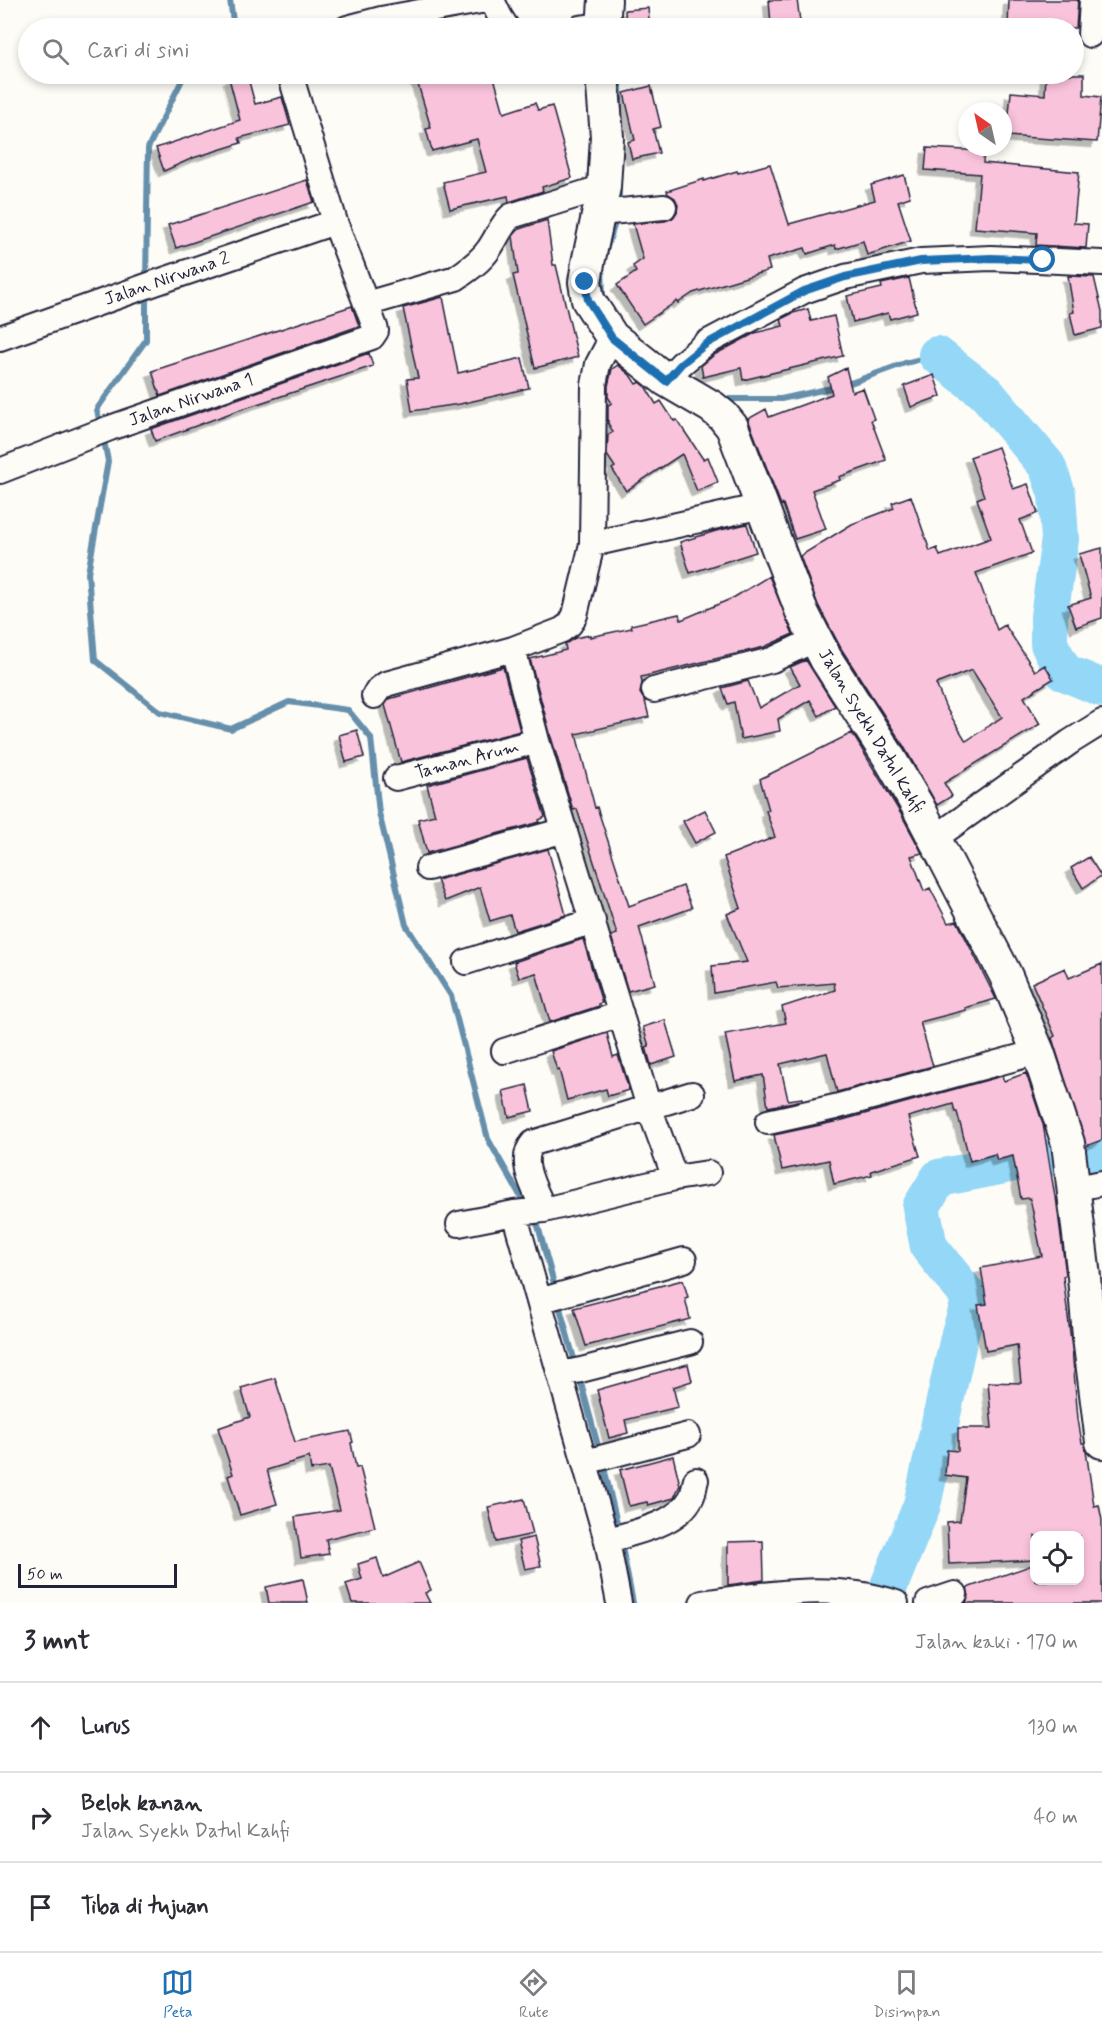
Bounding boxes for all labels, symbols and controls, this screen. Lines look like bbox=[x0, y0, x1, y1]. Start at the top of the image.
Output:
search box bbox=[18, 18, 1084, 84]
icon: search bbox=[39, 35, 72, 68]
text: Cari di sini bbox=[87, 37, 189, 65]
north arrow bbox=[958, 102, 1012, 156]
street label: Jalan Nirwana 2 bbox=[101, 246, 233, 312]
route start bbox=[1029, 246, 1055, 272]
route end bbox=[571, 268, 597, 294]
street label: Jalan Nirwana 1 bbox=[126, 367, 256, 433]
street label: Jalan Syekh Datul Kahfi bbox=[812, 644, 930, 818]
street label: Taman Arum bbox=[412, 735, 522, 785]
map controls bbox=[1030, 1531, 1084, 1585]
button: locate bbox=[1030, 1531, 1084, 1585]
scale bar bbox=[18, 1561, 177, 1588]
text: 50 m bbox=[27, 1564, 63, 1585]
text: 3 mnt bbox=[24, 1625, 90, 1659]
text: Jalan kaki · 170 m bbox=[915, 1629, 1078, 1656]
icon: ahead bbox=[24, 1711, 57, 1744]
text: Lurus bbox=[81, 1713, 130, 1741]
text: 130 m bbox=[1027, 1714, 1078, 1741]
text: Belok kanan bbox=[81, 1790, 202, 1818]
icon: right bbox=[24, 1801, 57, 1834]
text: 40 m bbox=[1034, 1804, 1078, 1831]
text: Jalan Syekh Datul Kahfi bbox=[81, 1818, 290, 1845]
icon: arrive bbox=[24, 1891, 57, 1924]
text: Tiba di tujuan bbox=[81, 1893, 209, 1921]
tab: Peta bbox=[161, 1966, 194, 2023]
tab: Rute bbox=[517, 1966, 550, 2023]
tab: Disimpan bbox=[873, 1966, 941, 2023]

